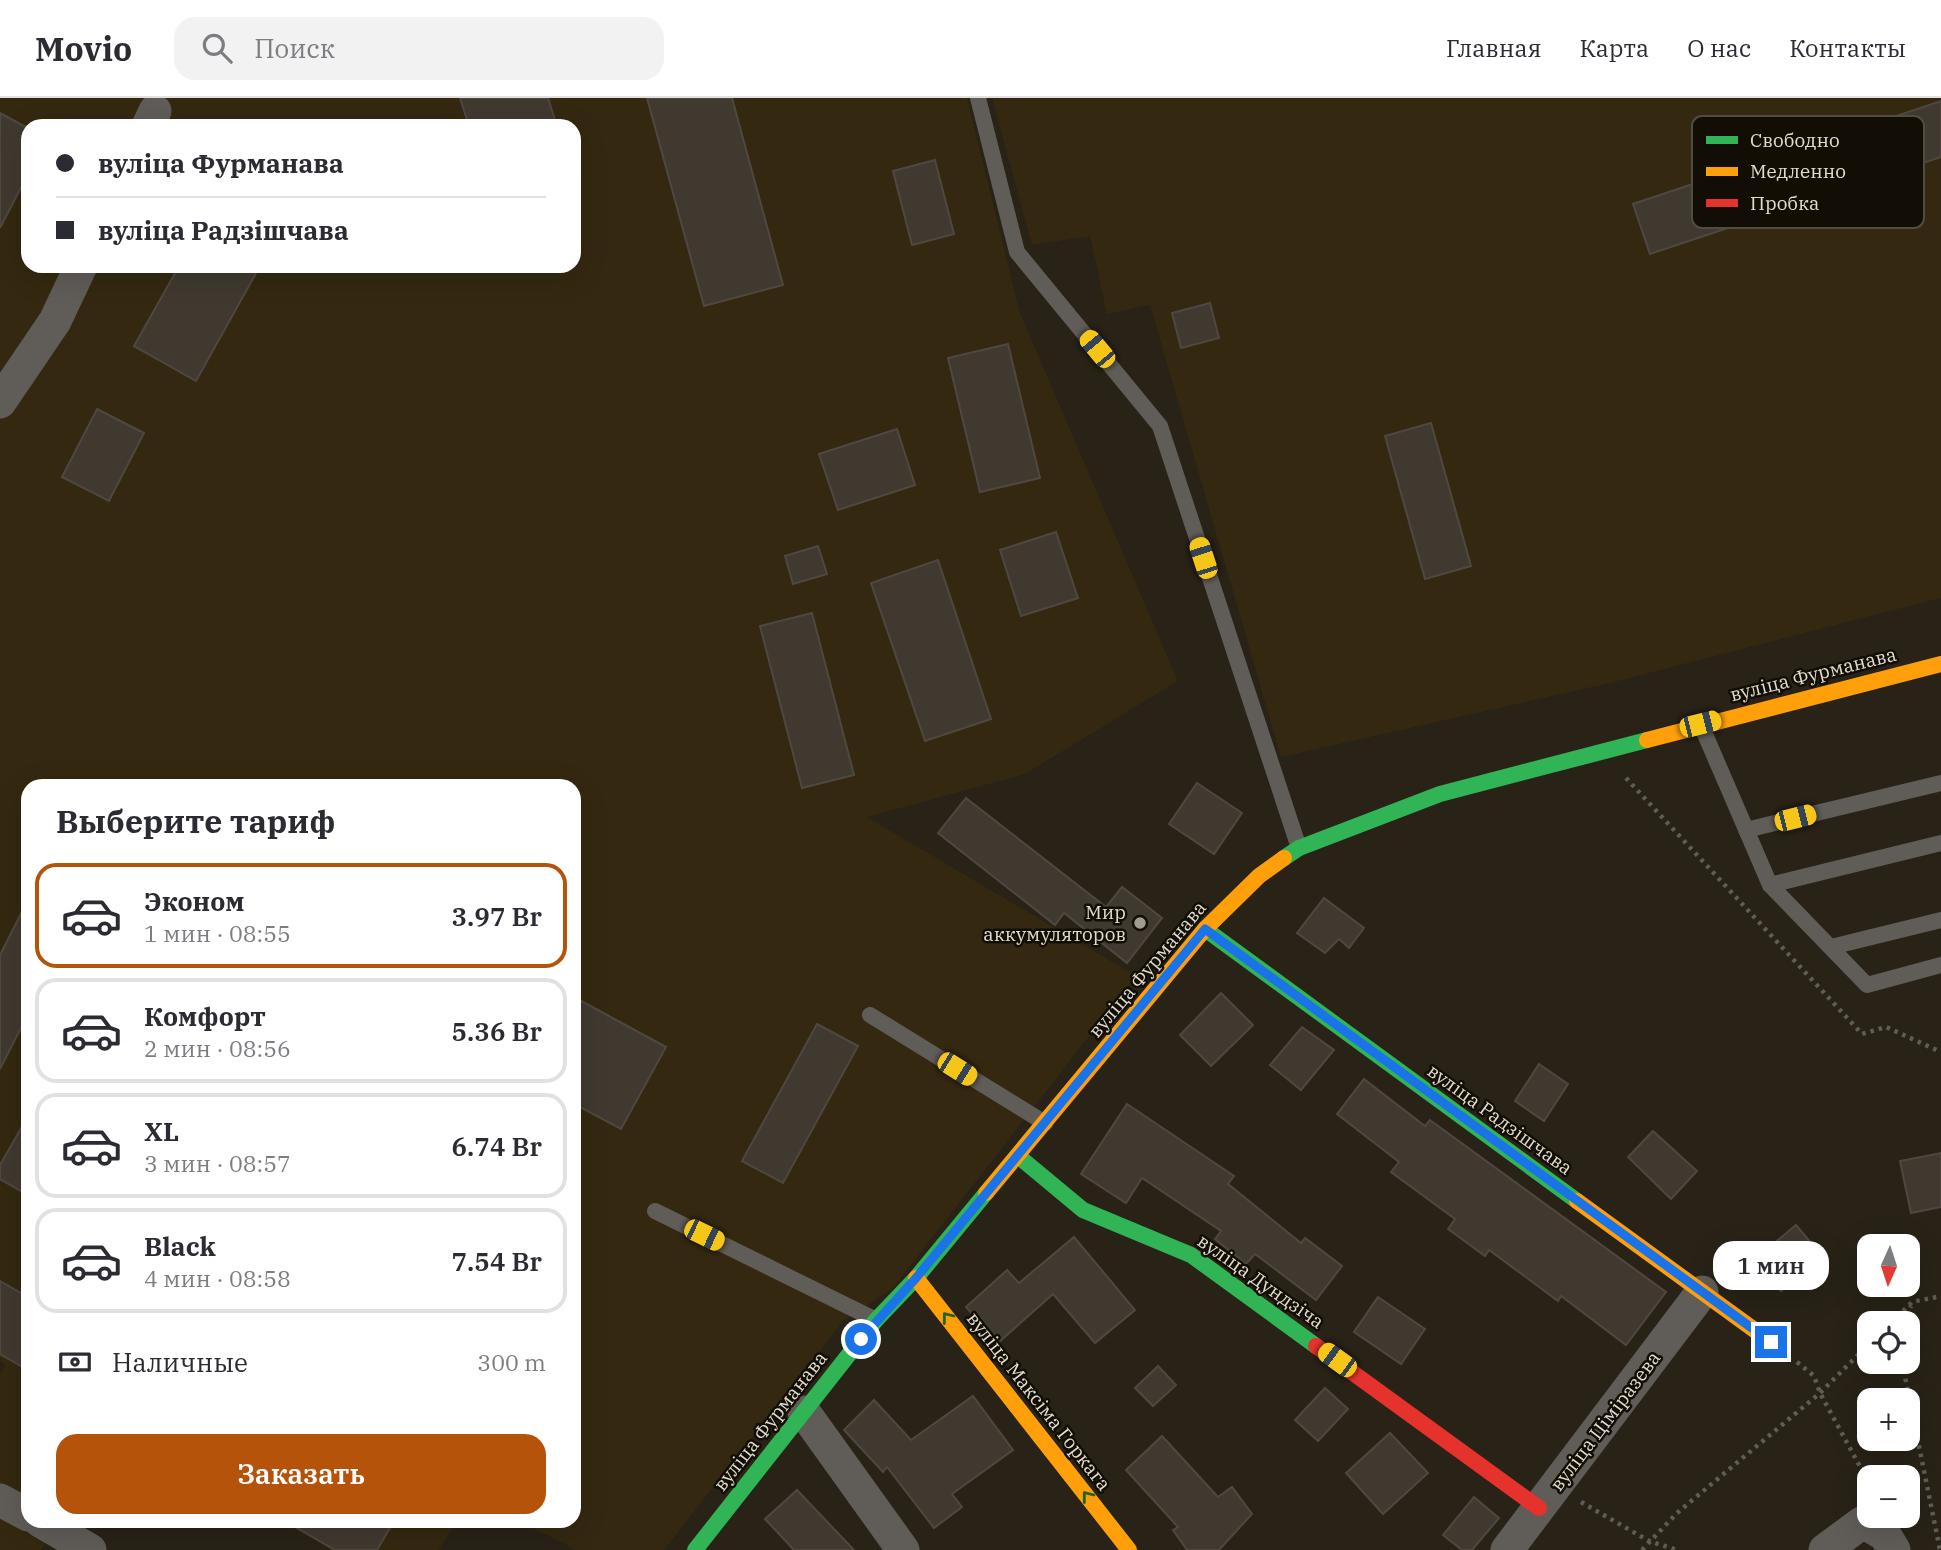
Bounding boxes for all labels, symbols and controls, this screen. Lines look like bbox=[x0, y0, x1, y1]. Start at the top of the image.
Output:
search box bbox=[174, 17, 664, 80]
text: Movio bbox=[35, 27, 132, 70]
icon: search bbox=[198, 29, 236, 67]
text: Поиск bbox=[254, 31, 335, 65]
text: Главная bbox=[1446, 32, 1542, 64]
text: Карта bbox=[1580, 32, 1649, 64]
text: О нас bbox=[1687, 32, 1751, 64]
text: Контакты bbox=[1789, 32, 1906, 64]
legend bbox=[1692, 116, 1924, 228]
text: Свободно bbox=[1750, 128, 1840, 152]
text: вуліца Фурманава bbox=[98, 146, 344, 180]
text: Медленно bbox=[1750, 159, 1846, 183]
text: Пробка bbox=[1750, 191, 1819, 215]
text: вуліца Радзішчава bbox=[98, 213, 349, 247]
car bbox=[1076, 326, 1119, 372]
car bbox=[1187, 535, 1220, 581]
street label: вуліца Фурманава bbox=[1727, 642, 1899, 706]
car bbox=[1678, 709, 1723, 739]
text: Выберите тариф bbox=[56, 800, 336, 842]
car bbox=[1773, 803, 1818, 833]
icon: car bbox=[60, 884, 123, 947]
text: Эконом bbox=[144, 884, 245, 918]
street label: вуліца Фурманава bbox=[1083, 896, 1211, 1042]
text: 3.97 Br bbox=[451, 899, 542, 933]
place label: Мир аккумуляторов bbox=[983, 900, 1126, 946]
marker: Мир аккумуляторов bbox=[1132, 915, 1148, 931]
text: 1 мин · 08:55 bbox=[144, 918, 291, 948]
icon: car bbox=[60, 999, 123, 1062]
text: Комфорт bbox=[144, 999, 266, 1033]
text: 5.36 Br bbox=[451, 1014, 542, 1048]
text: 2 мин · 08:56 bbox=[144, 1033, 291, 1063]
car bbox=[934, 1049, 981, 1089]
street label: вуліца Радзішчава bbox=[1423, 1058, 1577, 1180]
icon: car bbox=[60, 1114, 123, 1177]
text: XL bbox=[144, 1114, 179, 1148]
text: 6.74 Br bbox=[451, 1129, 542, 1163]
text: 3 мин · 08:57 bbox=[144, 1148, 291, 1178]
car bbox=[681, 1216, 728, 1254]
street label: вуліца Дундзіча bbox=[1193, 1228, 1329, 1334]
icon: car bbox=[60, 1229, 123, 1292]
text: Black bbox=[144, 1229, 216, 1263]
north arrow bbox=[1857, 1234, 1920, 1297]
map controls bbox=[1857, 1234, 1920, 1528]
callout: 1 мин bbox=[1713, 1240, 1829, 1290]
text: 7.54 Br bbox=[451, 1244, 542, 1278]
text: 1 мин bbox=[1737, 1250, 1805, 1280]
text: 4 мин · 08:58 bbox=[144, 1263, 291, 1293]
street label: вуліца Максіма Горкага bbox=[962, 1307, 1116, 1495]
button: locate bbox=[1857, 1311, 1920, 1374]
one-way arrow bbox=[942, 1313, 955, 1325]
route start bbox=[845, 1323, 877, 1355]
route end bbox=[1755, 1326, 1787, 1358]
car bbox=[1314, 1339, 1361, 1381]
icon: cash bbox=[56, 1343, 94, 1381]
text: Наличные bbox=[112, 1345, 248, 1379]
street label: вуліца Фурманава bbox=[708, 1346, 832, 1496]
street label: вуліца Ціміразева bbox=[1545, 1346, 1665, 1496]
text: 300 m bbox=[477, 1347, 546, 1377]
button: + bbox=[1857, 1388, 1920, 1451]
button: Заказать bbox=[56, 1434, 546, 1514]
button: − bbox=[1857, 1465, 1920, 1528]
one-way arrow bbox=[1083, 1492, 1096, 1504]

